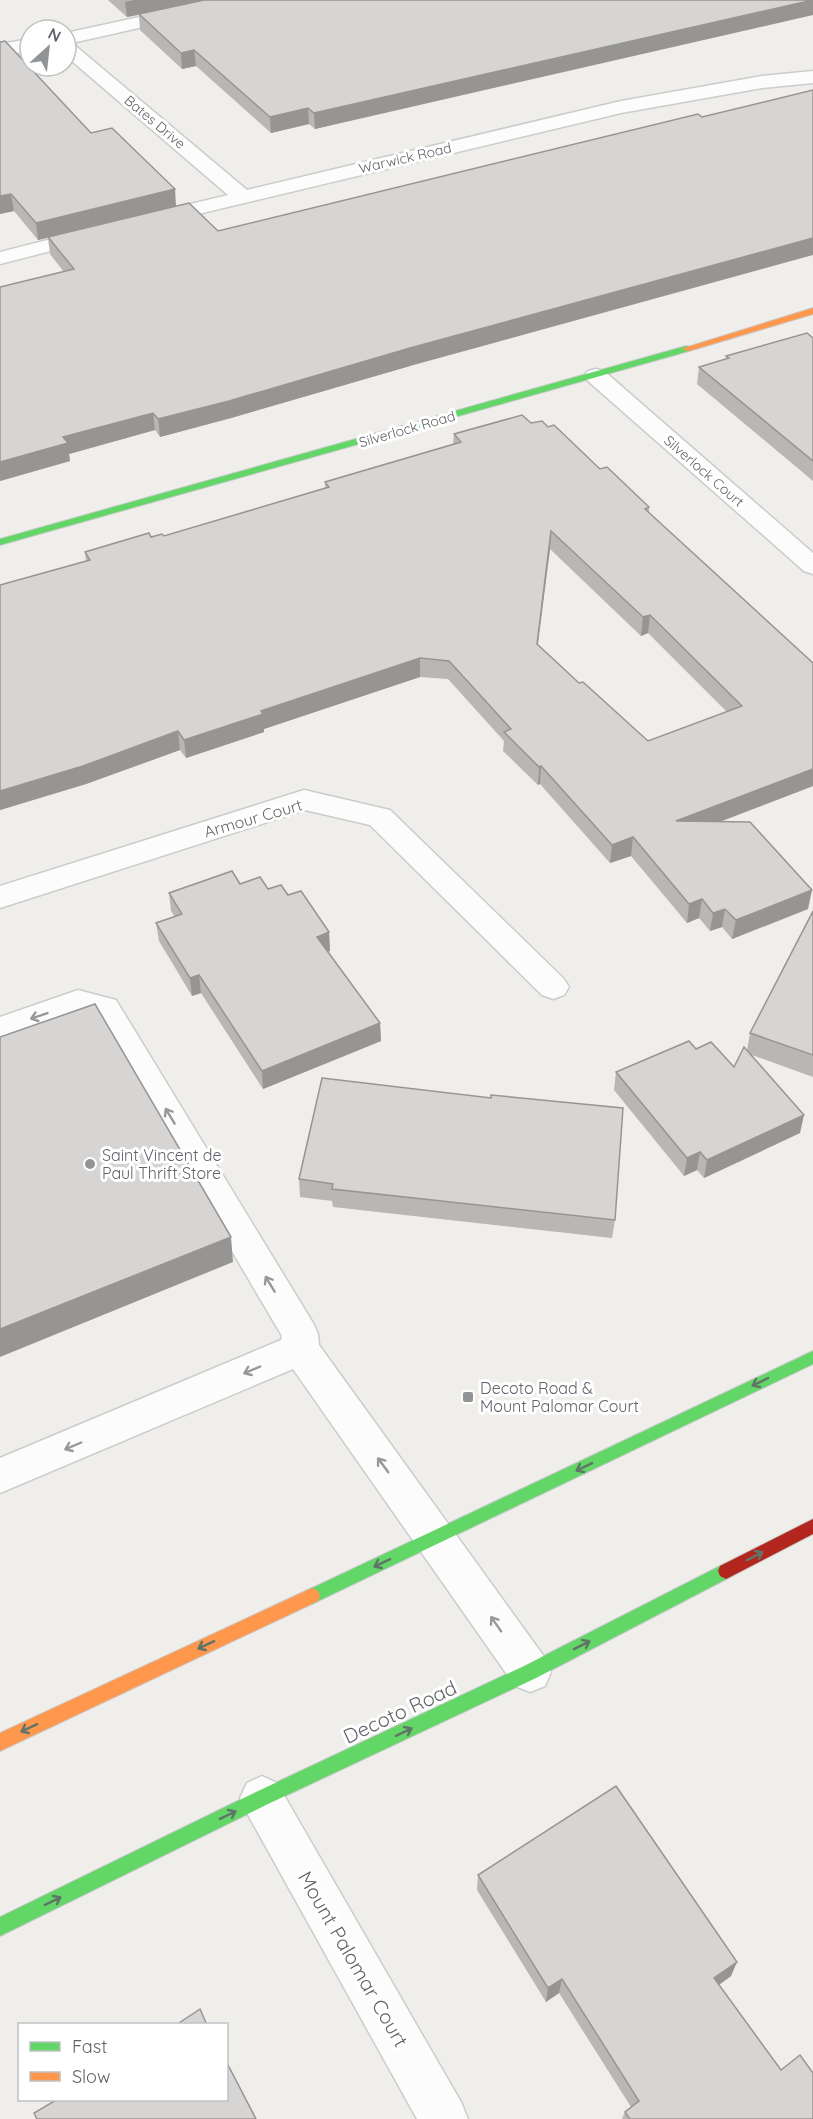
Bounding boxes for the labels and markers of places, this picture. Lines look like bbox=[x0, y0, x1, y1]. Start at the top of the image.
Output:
place label: Saint Vincent de Paul Thrift Store bbox=[102, 1145, 222, 1183]
marker: Saint Vincent de Paul Thrift Store bbox=[83, 1157, 97, 1171]
place label: Decoto Road & Mount Palomar Court bbox=[480, 1378, 639, 1416]
marker: Decoto Road & Mount Palomar Court bbox=[461, 1390, 475, 1404]

